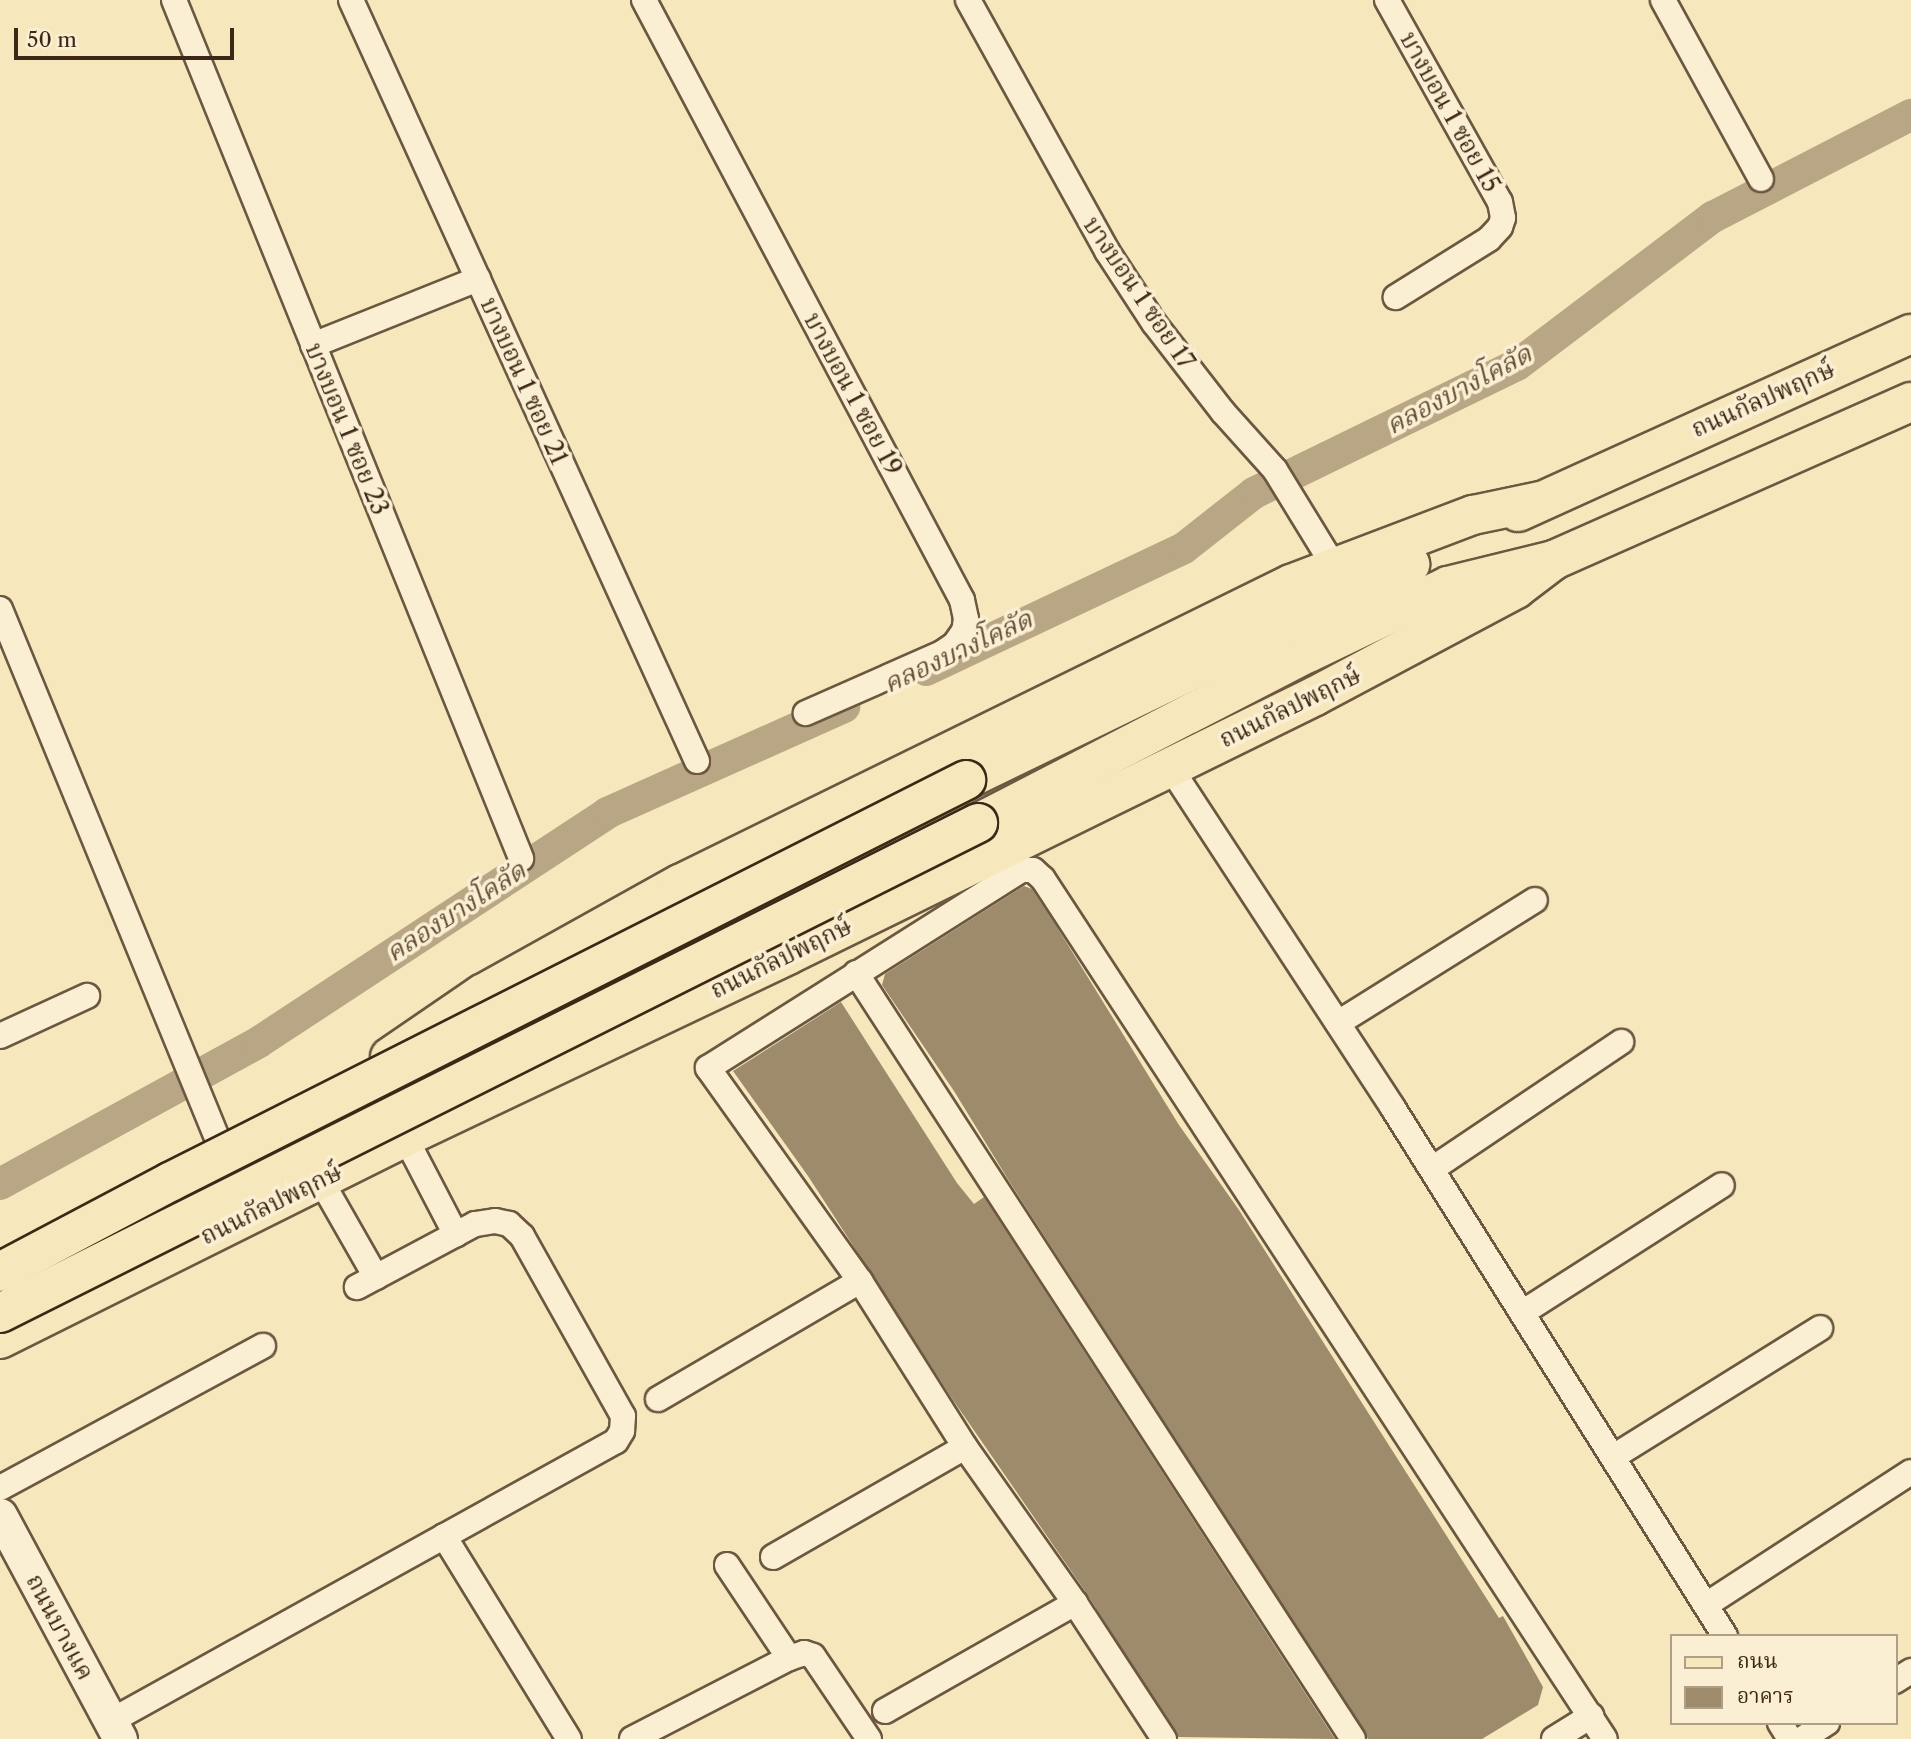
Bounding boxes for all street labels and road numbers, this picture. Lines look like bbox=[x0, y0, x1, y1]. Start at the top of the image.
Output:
street label: บางบอน 1 ซอย 15 bbox=[1394, 27, 1506, 197]
street label: บางบอน 1 ซอย 17 bbox=[1077, 211, 1201, 375]
street label: บางบอน 1 ซอย 21 bbox=[474, 293, 574, 469]
street label: บางบอน 1 ซอย 19 bbox=[798, 308, 908, 480]
street label: บางบอน 1 ซอย 23 bbox=[299, 339, 395, 519]
street label: ถนนกัลปพฤกษ์ bbox=[1687, 355, 1839, 443]
street label: ถนนกัลปพฤกษ์ bbox=[1215, 660, 1365, 754]
street label: ถนนกัลปพฤกษ์ bbox=[706, 911, 856, 1005]
street label: ถนนกัลปพฤกษ์ bbox=[196, 1157, 346, 1251]
street label: ถนนบางแค bbox=[20, 1569, 100, 1685]

